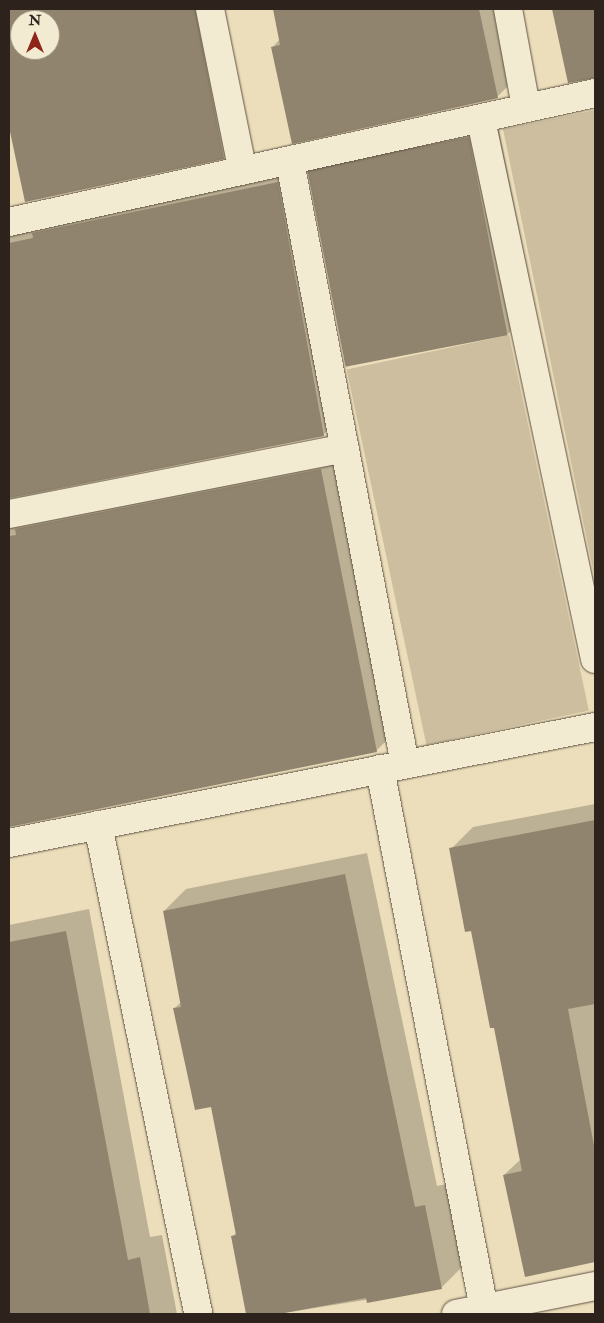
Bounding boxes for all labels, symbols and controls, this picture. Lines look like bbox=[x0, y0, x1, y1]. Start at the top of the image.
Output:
north arrow bbox=[10, 10, 60, 60]
text: N bbox=[29, 12, 41, 29]

